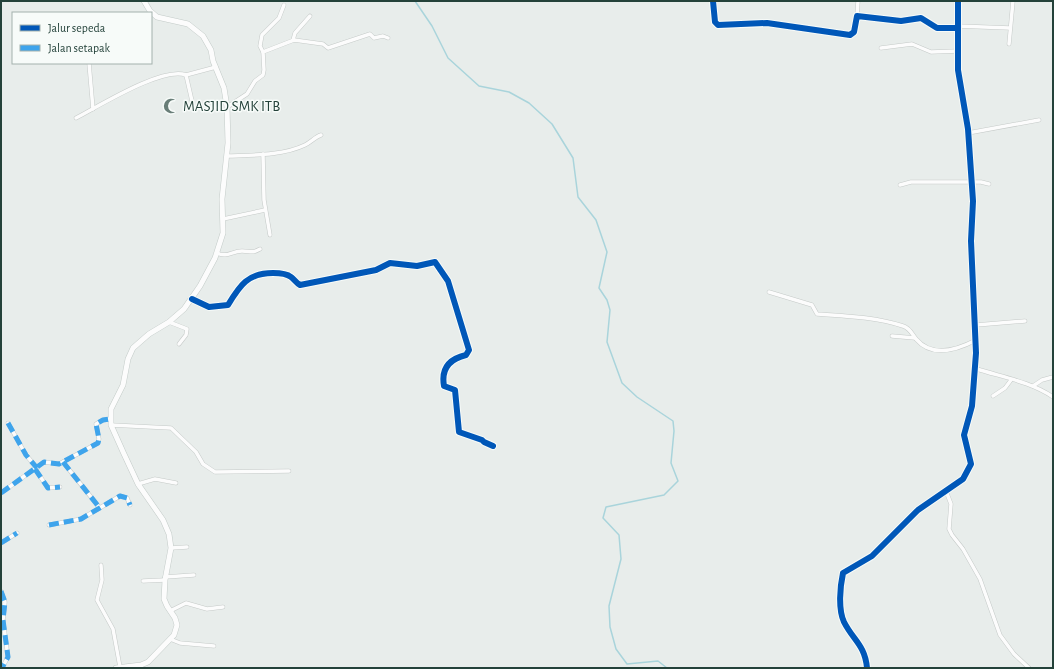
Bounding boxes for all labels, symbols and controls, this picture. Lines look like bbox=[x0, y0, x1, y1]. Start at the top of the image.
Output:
legend bbox=[12, 12, 152, 64]
text: Jalur sepeda bbox=[48, 22, 106, 34]
text: Jalan setapak bbox=[48, 42, 111, 54]
mosque icon: MASJID SMK ITB bbox=[162, 97, 180, 115]
place label: MASJID SMK ITB bbox=[183, 99, 280, 114]

